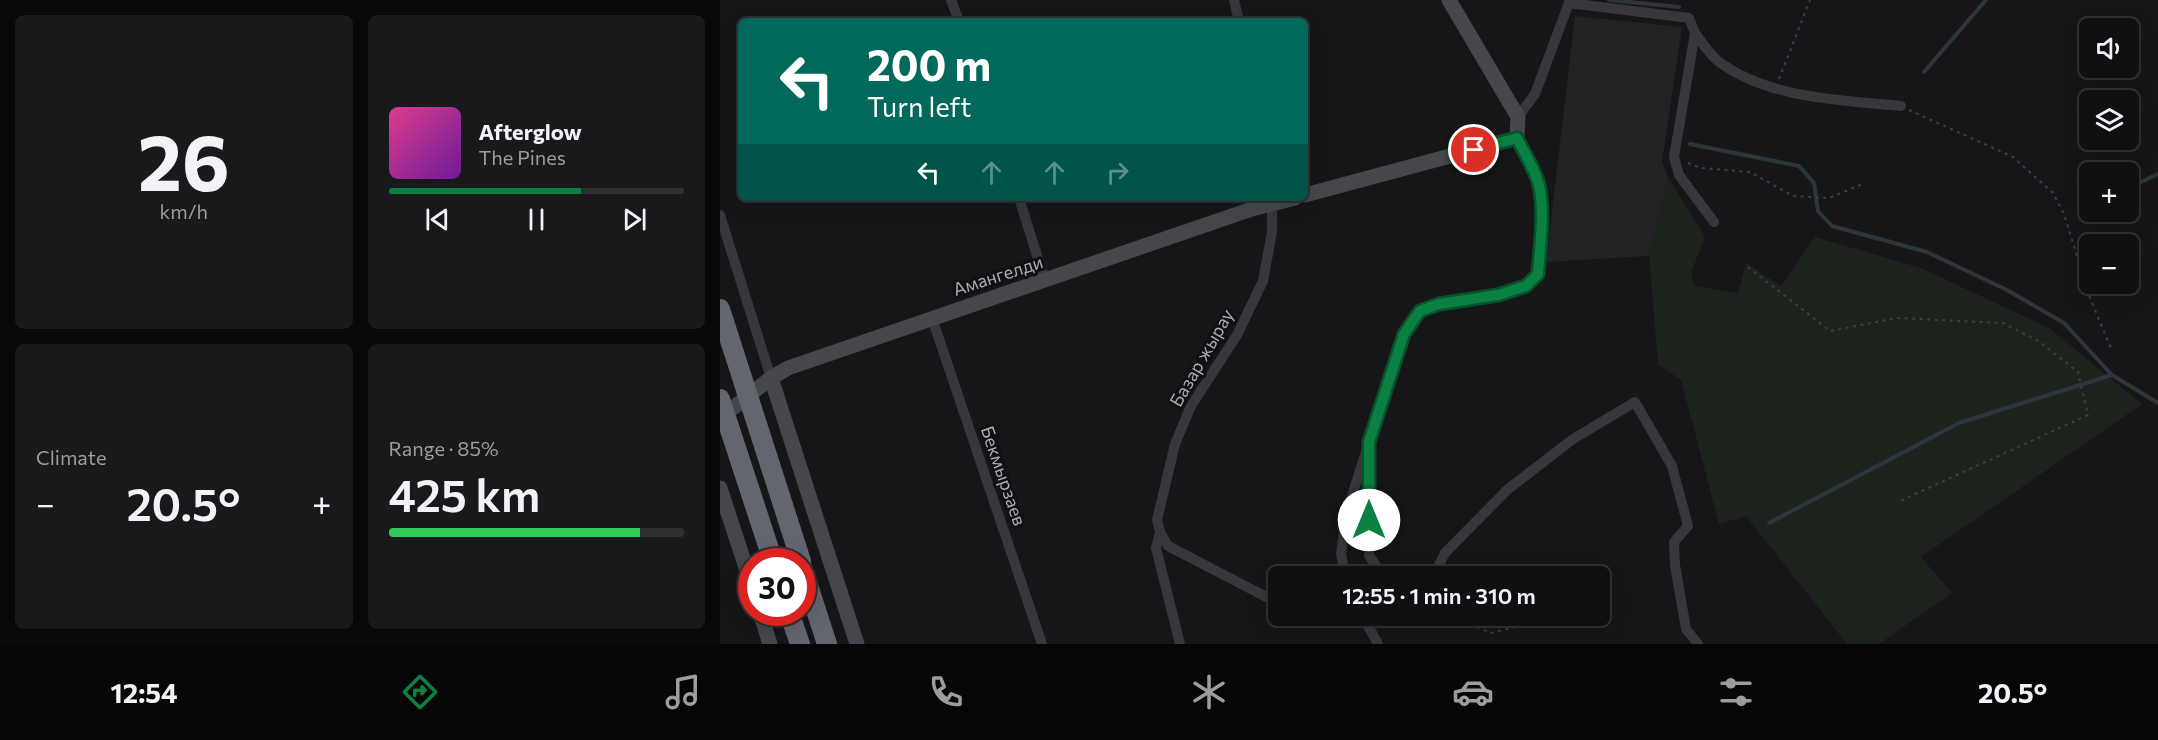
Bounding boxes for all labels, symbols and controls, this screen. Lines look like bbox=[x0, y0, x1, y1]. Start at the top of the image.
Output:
map controls bbox=[2079, 18, 2139, 294]
button: sound bbox=[2079, 18, 2139, 78]
text: 200 m bbox=[867, 38, 991, 90]
icon: left bbox=[768, 42, 846, 120]
text: Turn left bbox=[867, 90, 971, 123]
button: layers bbox=[2079, 90, 2139, 150]
text: 26 bbox=[138, 112, 230, 207]
text: Afterglow bbox=[479, 118, 582, 145]
pin bbox=[1448, 124, 1499, 175]
icon: arrive bbox=[1457, 133, 1490, 166]
text: The Pines bbox=[479, 145, 566, 169]
icon: left bbox=[912, 156, 945, 189]
icon: ahead bbox=[975, 156, 1008, 189]
icon: ahead bbox=[1038, 156, 1071, 189]
icon: right bbox=[1101, 156, 1134, 189]
button: + bbox=[2079, 162, 2139, 222]
text: km/h bbox=[159, 199, 208, 223]
icon: previous bbox=[421, 203, 454, 236]
icon: pause bbox=[520, 203, 553, 236]
icon: next bbox=[618, 203, 651, 236]
button: − bbox=[2079, 234, 2139, 294]
street label: Амангелди bbox=[950, 250, 1045, 300]
street label: Базар жырау bbox=[1164, 305, 1238, 410]
street label: Бекмырзаев bbox=[977, 423, 1031, 528]
text: Range · 85% bbox=[389, 436, 499, 460]
text: Climate bbox=[36, 445, 106, 469]
text: 425 km bbox=[389, 466, 540, 521]
text: 20.5° bbox=[126, 475, 240, 530]
text: − bbox=[36, 482, 55, 523]
text: + bbox=[312, 482, 331, 523]
position arrow bbox=[1337, 488, 1401, 552]
speed limit sign: 30 bbox=[738, 548, 816, 626]
text: 12:55 · 1 min · 310 m bbox=[1342, 582, 1536, 609]
icon: directions bbox=[399, 671, 441, 713]
icon: music bbox=[662, 671, 704, 713]
icon: phone bbox=[925, 671, 967, 713]
icon: climate bbox=[1188, 671, 1230, 713]
icon: car bbox=[1452, 671, 1494, 713]
icon: filters bbox=[1715, 671, 1757, 713]
text: 12:54 bbox=[111, 676, 178, 709]
text: 20.5° bbox=[1978, 676, 2047, 709]

